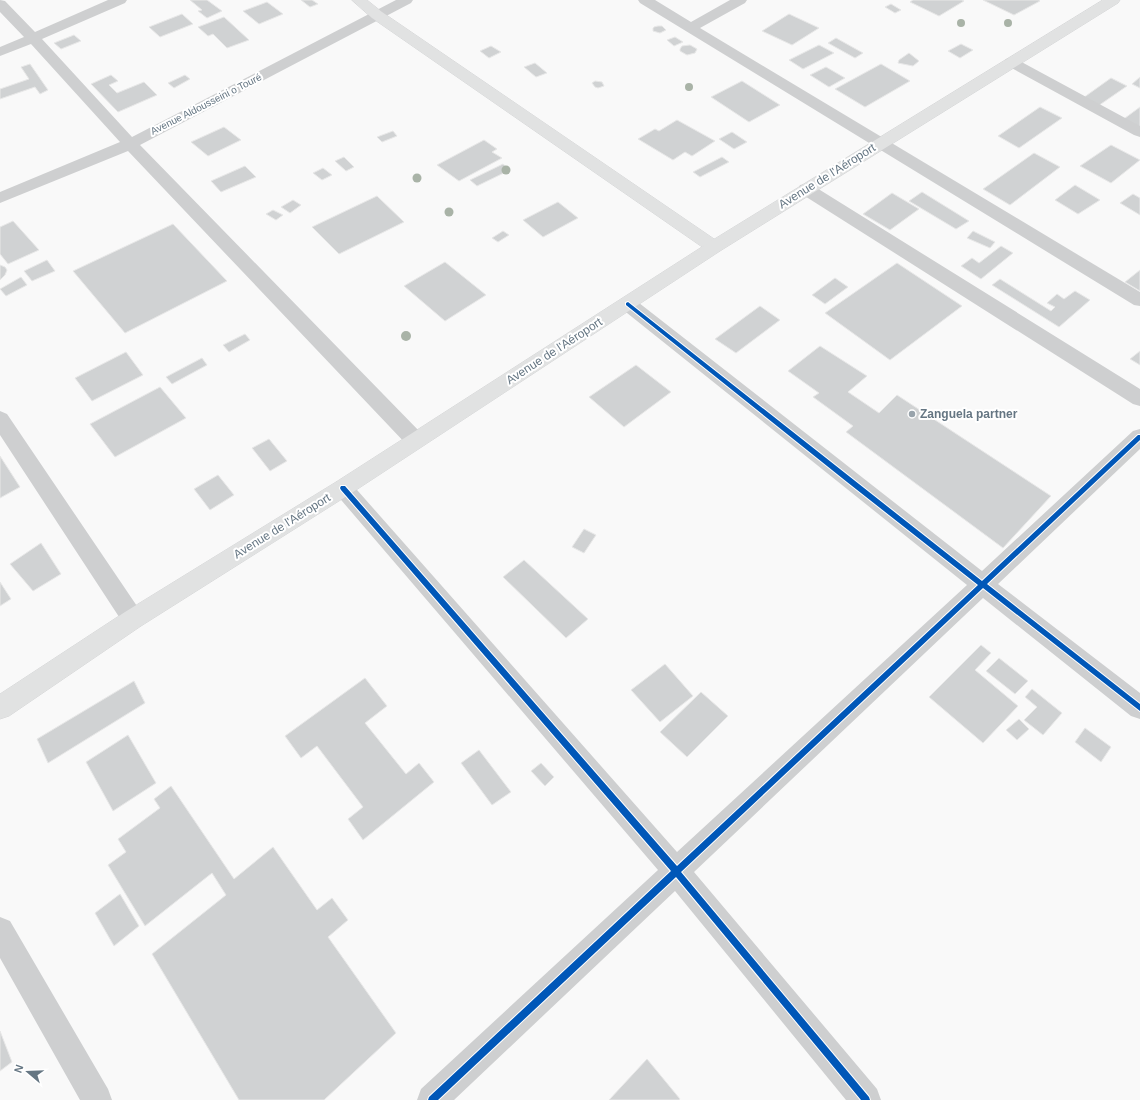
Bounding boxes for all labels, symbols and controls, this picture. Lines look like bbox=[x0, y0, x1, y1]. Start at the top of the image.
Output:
street label: Avenue Aldousseini o Touré bbox=[149, 71, 264, 137]
street label: Avenue de l'Aéroport bbox=[776, 140, 879, 211]
street label: Avenue de l'Aéroport bbox=[503, 314, 605, 387]
place label: Zanguela partner bbox=[920, 407, 1018, 421]
marker: Zanguela partner bbox=[907, 409, 917, 419]
street label: Avenue de l'Aéroport bbox=[231, 490, 334, 561]
north arrow bbox=[8, 1052, 48, 1092]
text: N bbox=[12, 1063, 26, 1074]

